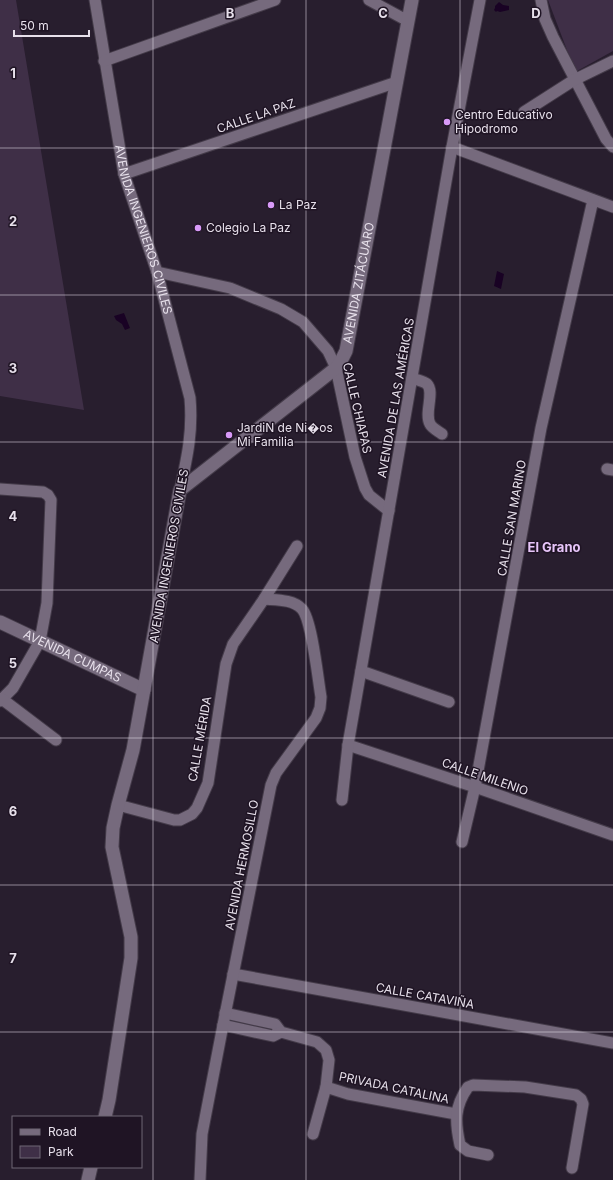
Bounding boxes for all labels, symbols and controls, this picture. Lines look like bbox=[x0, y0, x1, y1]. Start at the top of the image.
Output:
text: B bbox=[226, 5, 235, 21]
text: C bbox=[378, 5, 388, 21]
text: D bbox=[531, 5, 541, 21]
scale bar bbox=[14, 12, 89, 38]
text: 50 m bbox=[20, 18, 49, 33]
text: 1 bbox=[10, 65, 16, 81]
street label: CALLE LA PAZ bbox=[215, 95, 297, 136]
place label: Centro Educativo Hipodromo bbox=[455, 107, 553, 136]
marker: Centro Educativo Hipodromo bbox=[442, 117, 452, 127]
street label: AVENIDA INGENIEROS CIVILES bbox=[112, 144, 176, 316]
place label: La Paz bbox=[279, 197, 317, 212]
marker: La Paz bbox=[266, 200, 276, 210]
text: 2 bbox=[9, 213, 17, 229]
place label: Colegio La Paz bbox=[206, 220, 291, 235]
street label: AVENIDA ZITÁCUARO bbox=[340, 221, 377, 345]
marker: Colegio La Paz bbox=[193, 223, 203, 233]
street label: AVENIDA DE LAS AMÉRICAS bbox=[374, 316, 417, 479]
text: 3 bbox=[9, 360, 17, 376]
street label: CALLE CHIAPAS bbox=[340, 361, 375, 455]
place label: JardiN de Ni�os Mi Familia bbox=[237, 420, 333, 449]
marker: JardiN de Ni�os Mi Familia bbox=[224, 430, 234, 440]
street label: CALLE SAN MARINO bbox=[494, 459, 529, 577]
street label: AVENIDA INGENIEROS CIVILES bbox=[146, 468, 191, 644]
text: 4 bbox=[9, 508, 18, 524]
district label: El Grano bbox=[528, 539, 581, 555]
street label: AVENIDA CUMPAS bbox=[21, 626, 124, 685]
text: 5 bbox=[9, 655, 17, 671]
street label: CALLE MÉRIDA bbox=[185, 695, 214, 783]
street label: CALLE MILENIO bbox=[440, 755, 530, 798]
street label: AVENIDA HERMOSILLO bbox=[222, 799, 261, 931]
text: 6 bbox=[9, 803, 17, 819]
text: 7 bbox=[9, 950, 17, 966]
street label: CALLE CATAVIÑA bbox=[375, 979, 476, 1012]
street label: PRIVADA CATALINA bbox=[338, 1068, 451, 1107]
legend bbox=[12, 1116, 142, 1168]
text: Road bbox=[48, 1124, 77, 1139]
text: Park bbox=[48, 1144, 74, 1159]

